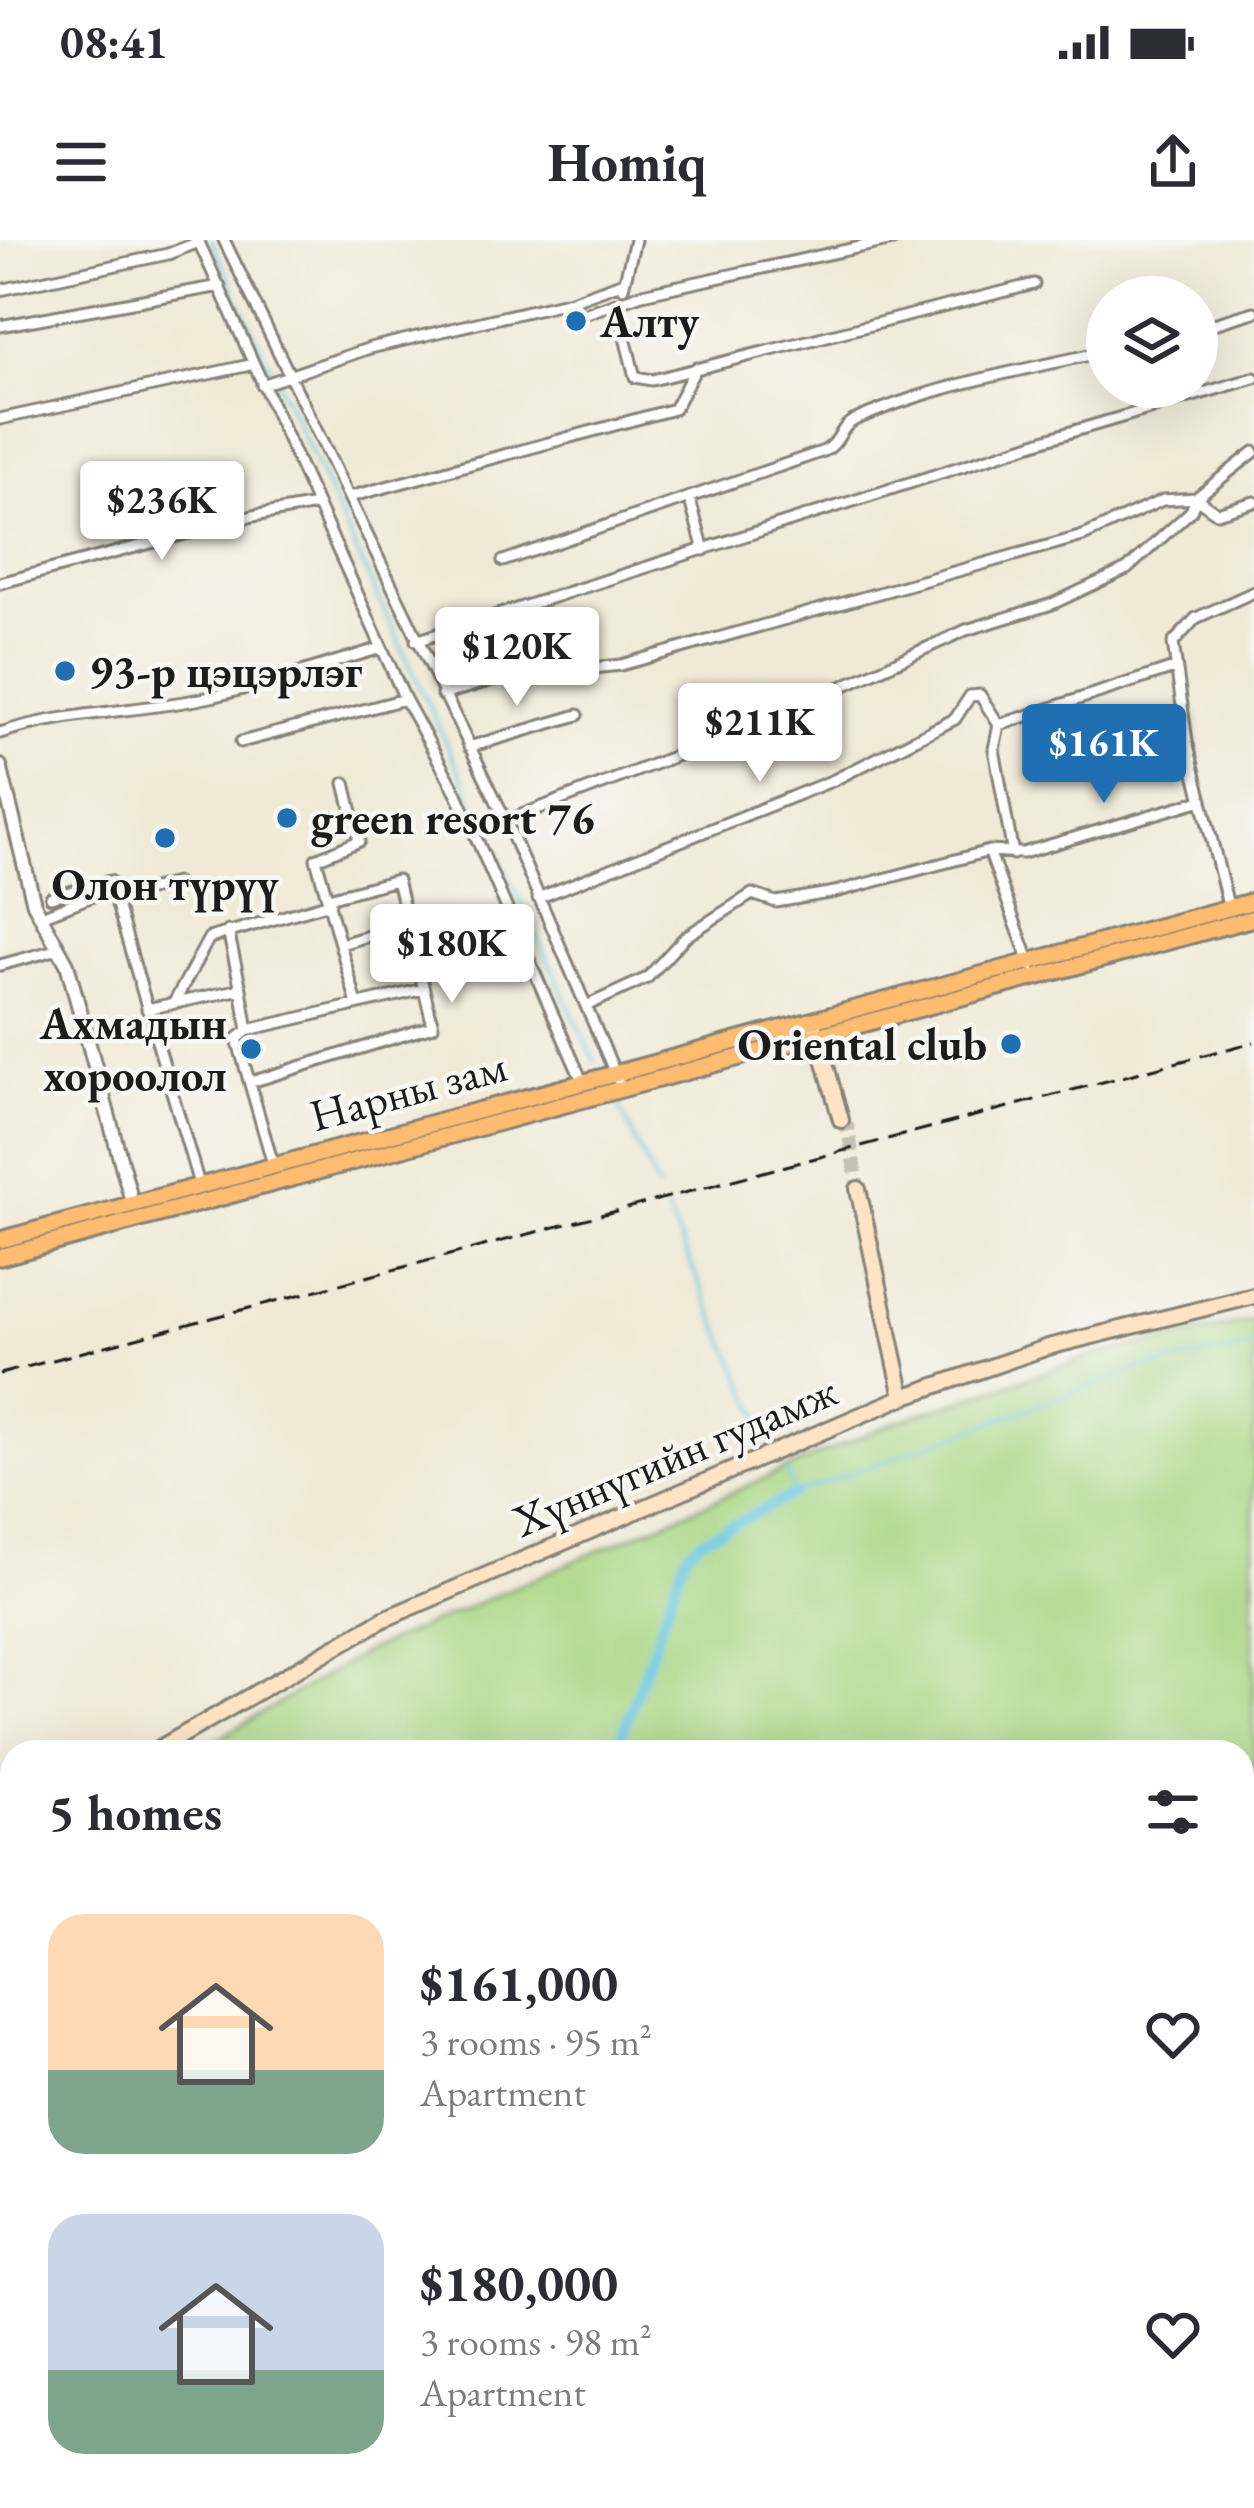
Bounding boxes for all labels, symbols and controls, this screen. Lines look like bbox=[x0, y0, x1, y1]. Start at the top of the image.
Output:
text: 08:41 bbox=[60, 13, 168, 71]
text: Homiq bbox=[548, 127, 706, 197]
icon: menu bbox=[48, 129, 114, 195]
icon: share bbox=[1140, 129, 1206, 195]
map controls bbox=[1086, 276, 1218, 408]
button: layers bbox=[1086, 276, 1218, 408]
place label: Алту bbox=[599, 292, 700, 350]
marker: Алту bbox=[563, 308, 589, 334]
pin: $236K bbox=[78, 461, 246, 563]
text: $236K bbox=[107, 474, 217, 525]
pin: $120K bbox=[433, 607, 601, 709]
text: $120K bbox=[462, 620, 572, 671]
place label: 93-р цэцэрлэг bbox=[89, 642, 363, 700]
marker: 93-р цэцэрлэг bbox=[52, 658, 78, 684]
pin: $211K bbox=[676, 683, 844, 785]
text: $211K bbox=[705, 696, 815, 747]
pin: $161K bbox=[1020, 704, 1188, 806]
text: $161K bbox=[1049, 717, 1159, 768]
place label: green resort 76 bbox=[311, 789, 595, 848]
marker: green resort 76 bbox=[274, 805, 300, 831]
marker: Олон түрүү bbox=[152, 825, 178, 851]
place label: Олон түрүү bbox=[52, 855, 280, 913]
pin: $180K bbox=[368, 904, 536, 1006]
text: $180K bbox=[397, 917, 507, 968]
place label: Ахмадын хороолол bbox=[39, 994, 227, 1104]
place label: Oriental club bbox=[738, 1015, 987, 1073]
marker: Oriental club bbox=[998, 1031, 1024, 1057]
marker: Ахмадын хороолол bbox=[238, 1036, 264, 1062]
street label: Нарны зам bbox=[303, 1036, 513, 1144]
street label: Хүннүгийн гудамж bbox=[503, 1361, 846, 1550]
text: 5 homes bbox=[48, 1779, 222, 1845]
icon: filters bbox=[1140, 1779, 1206, 1845]
text: $161,000 bbox=[420, 1950, 618, 2016]
icon: home bbox=[144, 1962, 288, 2106]
icon: heart bbox=[1140, 2001, 1206, 2067]
text: 3 rooms · 95 m² bbox=[420, 2016, 652, 2067]
text: Apartment bbox=[420, 2067, 586, 2118]
text: $180,000 bbox=[420, 2250, 618, 2316]
icon: home bbox=[144, 2262, 288, 2406]
icon: heart bbox=[1140, 2301, 1206, 2367]
text: 3 rooms · 98 m² bbox=[420, 2316, 652, 2367]
text: Apartment bbox=[420, 2367, 586, 2418]

